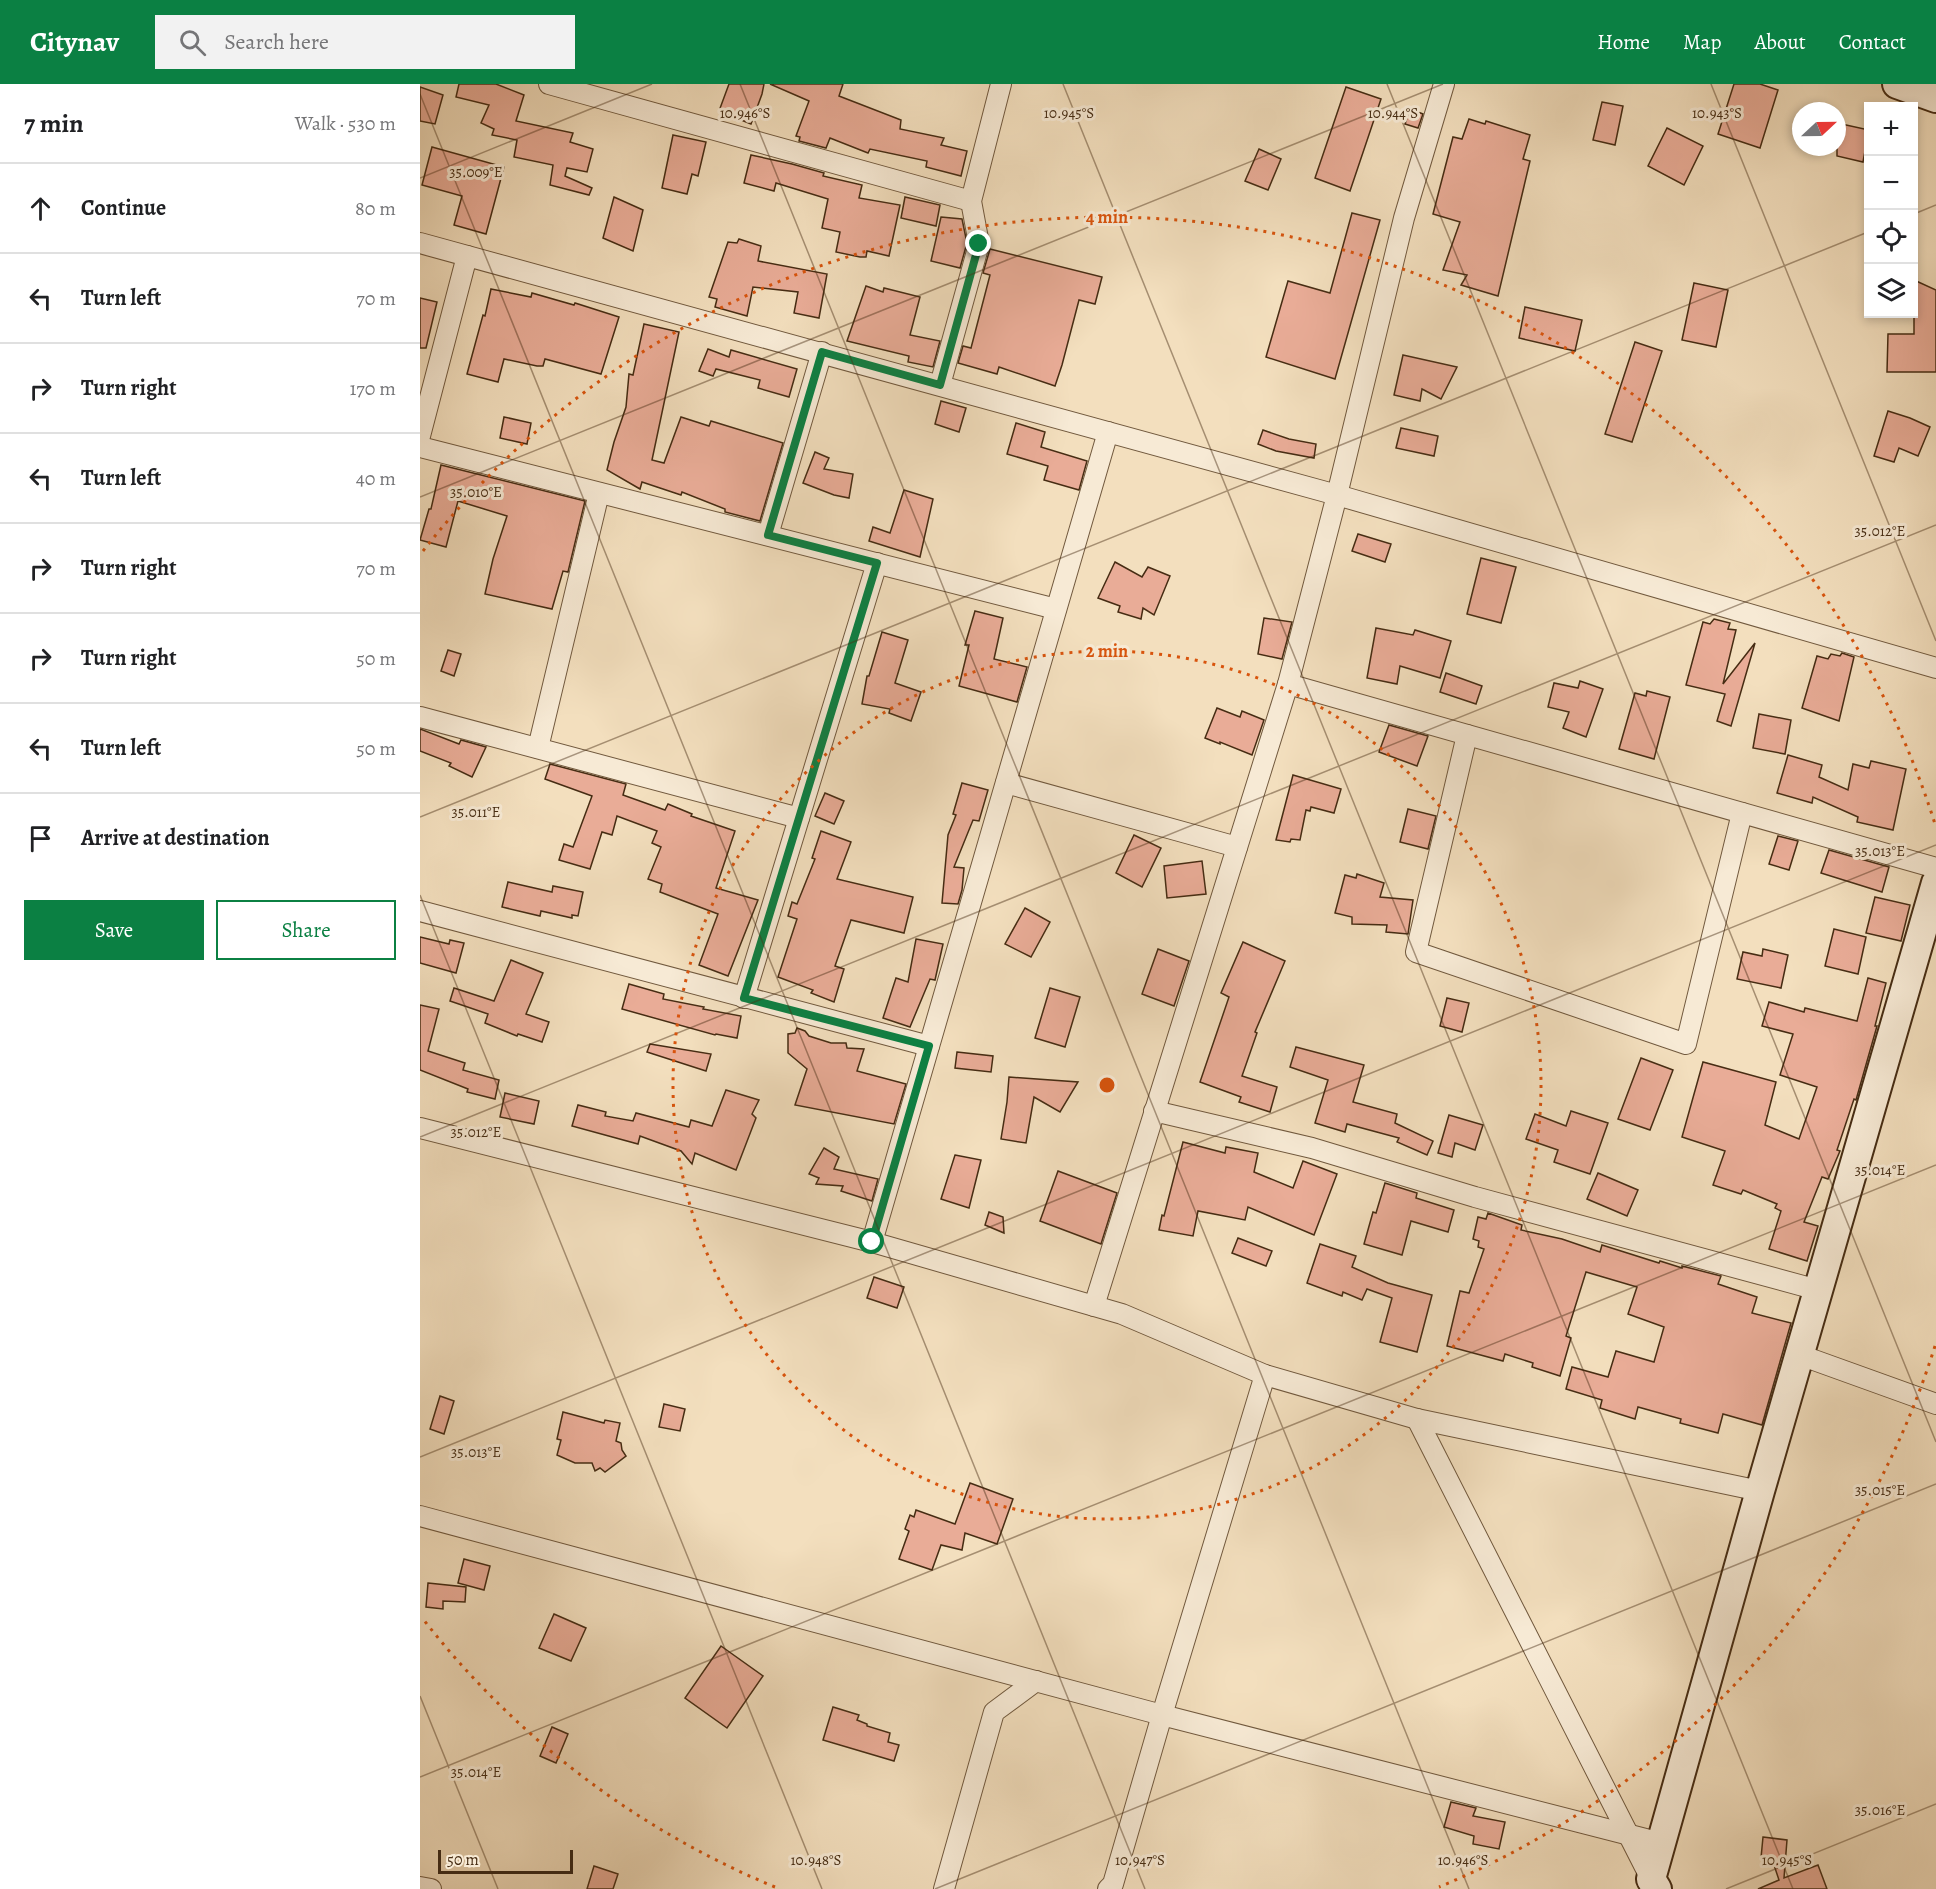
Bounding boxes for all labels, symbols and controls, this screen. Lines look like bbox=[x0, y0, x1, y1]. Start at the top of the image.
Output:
search box bbox=[155, 15, 575, 69]
text: Citynav bbox=[30, 23, 119, 61]
icon: search bbox=[176, 26, 209, 59]
text: Search here bbox=[224, 27, 329, 57]
text: Home bbox=[1597, 28, 1650, 56]
text: Map bbox=[1683, 28, 1721, 56]
text: About bbox=[1754, 28, 1806, 56]
text: Contact bbox=[1839, 28, 1906, 56]
north arrow bbox=[1792, 102, 1846, 156]
map controls bbox=[1864, 102, 1918, 318]
button: + bbox=[1864, 102, 1918, 156]
text: 10.946°S bbox=[720, 103, 770, 123]
text: 10.945°S bbox=[1044, 103, 1094, 123]
text: 10.944°S bbox=[1368, 103, 1418, 123]
text: 10.943°S bbox=[1692, 103, 1742, 123]
text: 7 min bbox=[24, 106, 84, 141]
text: Walk · 530 m bbox=[295, 110, 396, 137]
button: − bbox=[1864, 156, 1918, 210]
text: 35.009°E bbox=[449, 162, 503, 182]
icon: ahead bbox=[24, 192, 57, 225]
text: Continue bbox=[81, 193, 166, 223]
text: 80 m bbox=[355, 195, 396, 222]
text: 4 min bbox=[1086, 205, 1128, 229]
button: locate bbox=[1864, 210, 1918, 264]
route end bbox=[965, 230, 991, 256]
button: layers bbox=[1864, 264, 1918, 318]
icon: left bbox=[24, 282, 57, 315]
text: Turn left bbox=[81, 283, 161, 313]
text: 70 m bbox=[356, 285, 396, 312]
icon: right bbox=[24, 372, 57, 405]
text: Turn right bbox=[81, 373, 177, 403]
text: 170 m bbox=[350, 375, 396, 402]
icon: left bbox=[24, 462, 57, 495]
text: Turn left bbox=[81, 463, 161, 493]
text: 40 m bbox=[356, 465, 396, 492]
text: 35.010°E bbox=[450, 482, 502, 502]
text: 35.012°E bbox=[1855, 521, 1905, 541]
icon: right bbox=[24, 552, 57, 585]
text: Turn right bbox=[81, 553, 177, 583]
text: 70 m bbox=[356, 555, 396, 582]
text: 2 min bbox=[1086, 639, 1128, 663]
icon: right bbox=[24, 642, 57, 675]
text: Turn right bbox=[81, 643, 177, 673]
text: 50 m bbox=[356, 645, 396, 672]
icon: left bbox=[24, 732, 57, 765]
text: Turn left bbox=[81, 733, 161, 763]
text: 50 m bbox=[356, 735, 396, 762]
text: 35.011°E bbox=[452, 802, 500, 822]
icon: arrive bbox=[24, 822, 57, 855]
text: Arrive at destination bbox=[81, 823, 270, 853]
text: 35.013°E bbox=[1855, 841, 1905, 861]
button: Save bbox=[24, 900, 204, 960]
button: Share bbox=[216, 900, 396, 960]
centre of rings bbox=[1097, 1075, 1117, 1095]
text: 35.012°E bbox=[451, 1122, 501, 1142]
text: 35.014°E bbox=[1855, 1160, 1905, 1180]
route start bbox=[858, 1228, 884, 1254]
text: 35.013°E bbox=[451, 1442, 501, 1462]
text: 35.015°E bbox=[1855, 1480, 1905, 1500]
text: 35.014°E bbox=[451, 1762, 501, 1782]
text: 35.016°E bbox=[1855, 1800, 1905, 1820]
scale bar bbox=[438, 1847, 573, 1874]
text: 50 m bbox=[447, 1849, 479, 1871]
text: 10.948°S bbox=[790, 1850, 842, 1870]
text: 10.947°S bbox=[1115, 1850, 1165, 1870]
text: 10.946°S bbox=[1438, 1850, 1488, 1870]
text: 10.945°S bbox=[1762, 1850, 1812, 1870]

